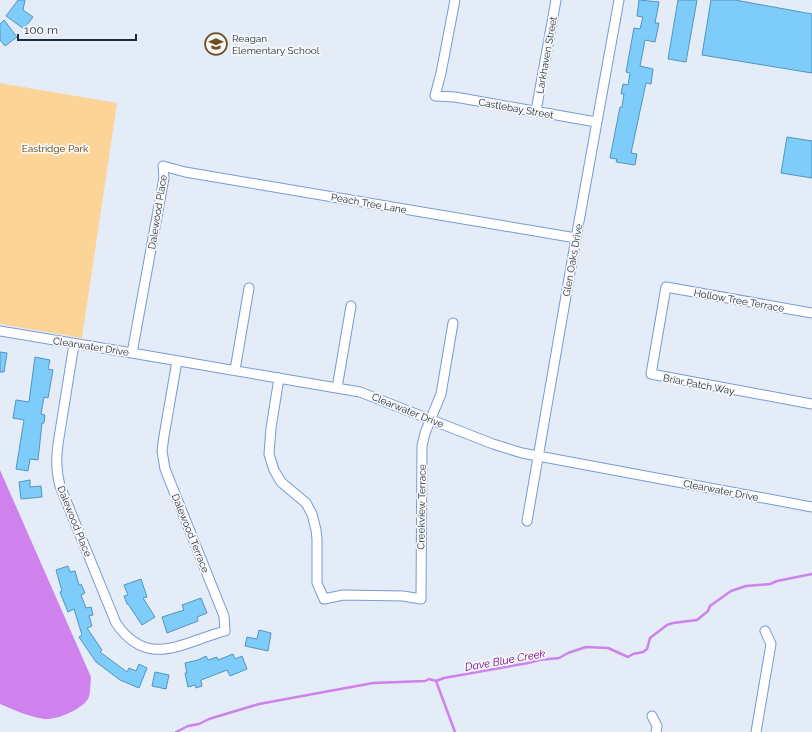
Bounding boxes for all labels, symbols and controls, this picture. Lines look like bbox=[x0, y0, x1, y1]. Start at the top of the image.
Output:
street label: Larkhaven Street bbox=[534, 15, 559, 95]
scale bar bbox=[18, 16, 136, 42]
text: 100 m bbox=[24, 23, 58, 37]
school or university icon: Reagan Elementary School bbox=[203, 31, 229, 57]
place label: Reagan Elementary School bbox=[232, 33, 320, 56]
street label: Castlebay Street bbox=[478, 96, 555, 121]
park label: Eastridge Park bbox=[22, 143, 89, 154]
street label: Dalewood Place bbox=[146, 174, 169, 250]
street label: Peach Tree Lane bbox=[330, 191, 408, 216]
street label: Glen Oaks Drive bbox=[561, 223, 584, 297]
street label: Hollow Tree Terrace bbox=[693, 287, 785, 314]
street label: Clearwater Drive bbox=[52, 335, 130, 358]
street label: Briar Patch Way bbox=[662, 372, 736, 397]
street label: Clearwater Drive bbox=[370, 391, 446, 430]
street label: Creekview Terrace bbox=[415, 464, 428, 550]
street label: Clearwater Drive bbox=[682, 478, 760, 503]
street label: Dalewood Place bbox=[55, 484, 94, 558]
street label: Dalewood Terrace bbox=[170, 492, 211, 574]
water label: Dave Blue Creek bbox=[464, 647, 546, 674]

